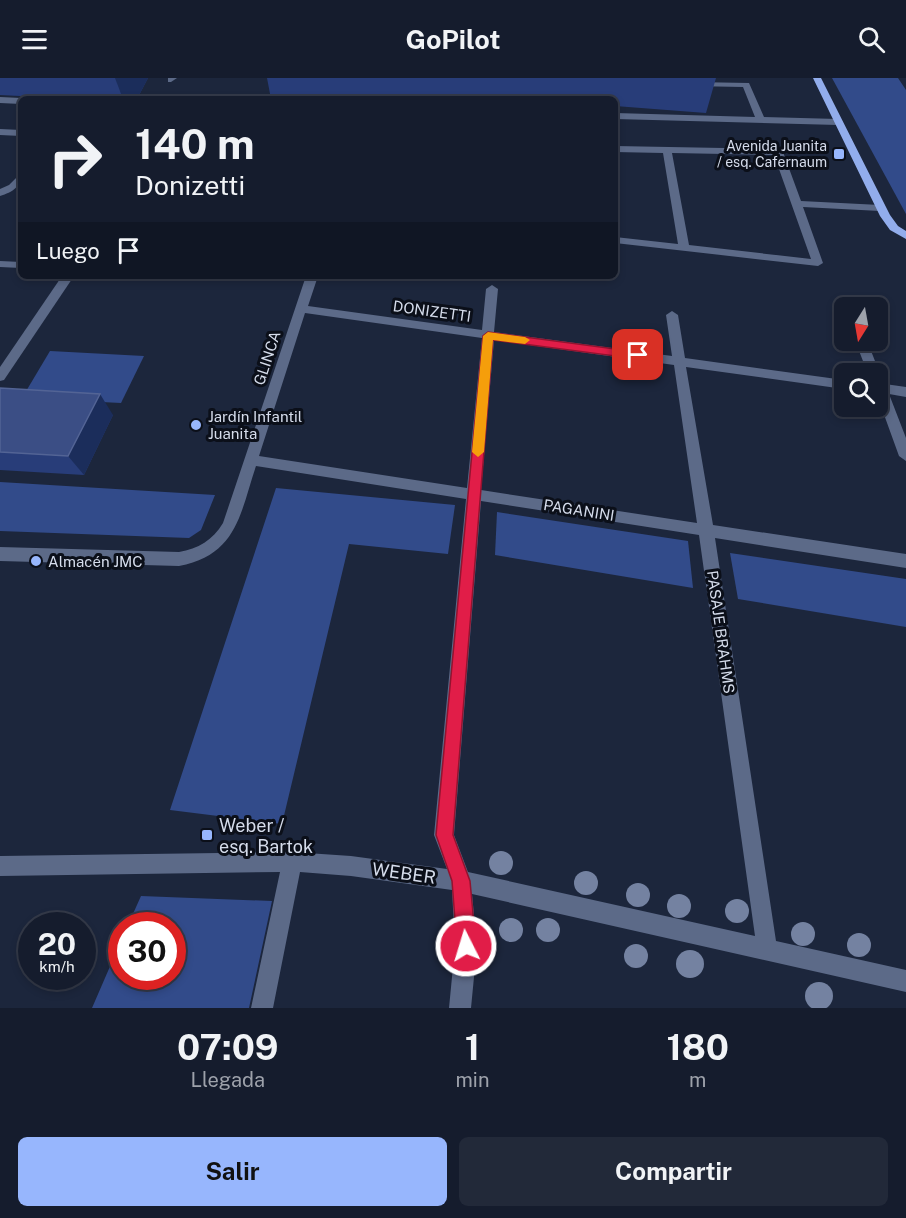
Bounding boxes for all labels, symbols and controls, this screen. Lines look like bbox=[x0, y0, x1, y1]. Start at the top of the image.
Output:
icon: menu bbox=[18, 23, 51, 56]
text: GoPilot bbox=[406, 23, 500, 55]
icon: search bbox=[855, 23, 888, 56]
text: 140 m bbox=[135, 119, 255, 168]
icon: right bbox=[36, 120, 114, 198]
place label: Avenida Juanita / esq. Cafernaum bbox=[717, 138, 827, 170]
marker: Avenida Juanita / esq. Cafernaum bbox=[832, 147, 846, 161]
text: Donizetti bbox=[135, 169, 245, 201]
icon: arrive bbox=[112, 234, 145, 267]
text: Luego bbox=[36, 238, 100, 264]
street label: DONIZETTI bbox=[392, 297, 472, 325]
north arrow bbox=[834, 297, 888, 351]
map controls bbox=[834, 297, 888, 417]
street label: GLINCA bbox=[250, 328, 284, 387]
pin bbox=[612, 329, 663, 380]
icon: arrive bbox=[621, 338, 654, 371]
button: search bbox=[834, 363, 888, 417]
place label: Jardín Infantil Juanita bbox=[208, 408, 302, 442]
marker: Jardín Infantil Juanita bbox=[189, 418, 203, 432]
street label: PAGANINI bbox=[542, 496, 616, 524]
place label: Almacén JMC bbox=[48, 553, 143, 570]
marker: Almacén JMC bbox=[29, 554, 43, 568]
street label: PASAJE BRAHMS bbox=[704, 569, 738, 695]
place label: Weber / esq. Bartok bbox=[219, 815, 313, 857]
marker: Weber / esq. Bartok bbox=[200, 828, 214, 842]
street label: WEBER bbox=[371, 858, 437, 888]
speed limit sign: 30 bbox=[108, 912, 186, 990]
position arrow bbox=[434, 914, 498, 978]
text: 20 bbox=[38, 926, 76, 962]
text: km/h bbox=[39, 958, 75, 975]
text: 07:09 bbox=[177, 1026, 279, 1068]
text: 1 bbox=[465, 1026, 480, 1068]
text: 180 bbox=[666, 1026, 729, 1068]
text: Llegada bbox=[190, 1068, 265, 1092]
text: min bbox=[456, 1068, 489, 1092]
text: m bbox=[689, 1068, 706, 1092]
button: Salir bbox=[18, 1137, 447, 1206]
button: Compartir bbox=[459, 1137, 888, 1206]

